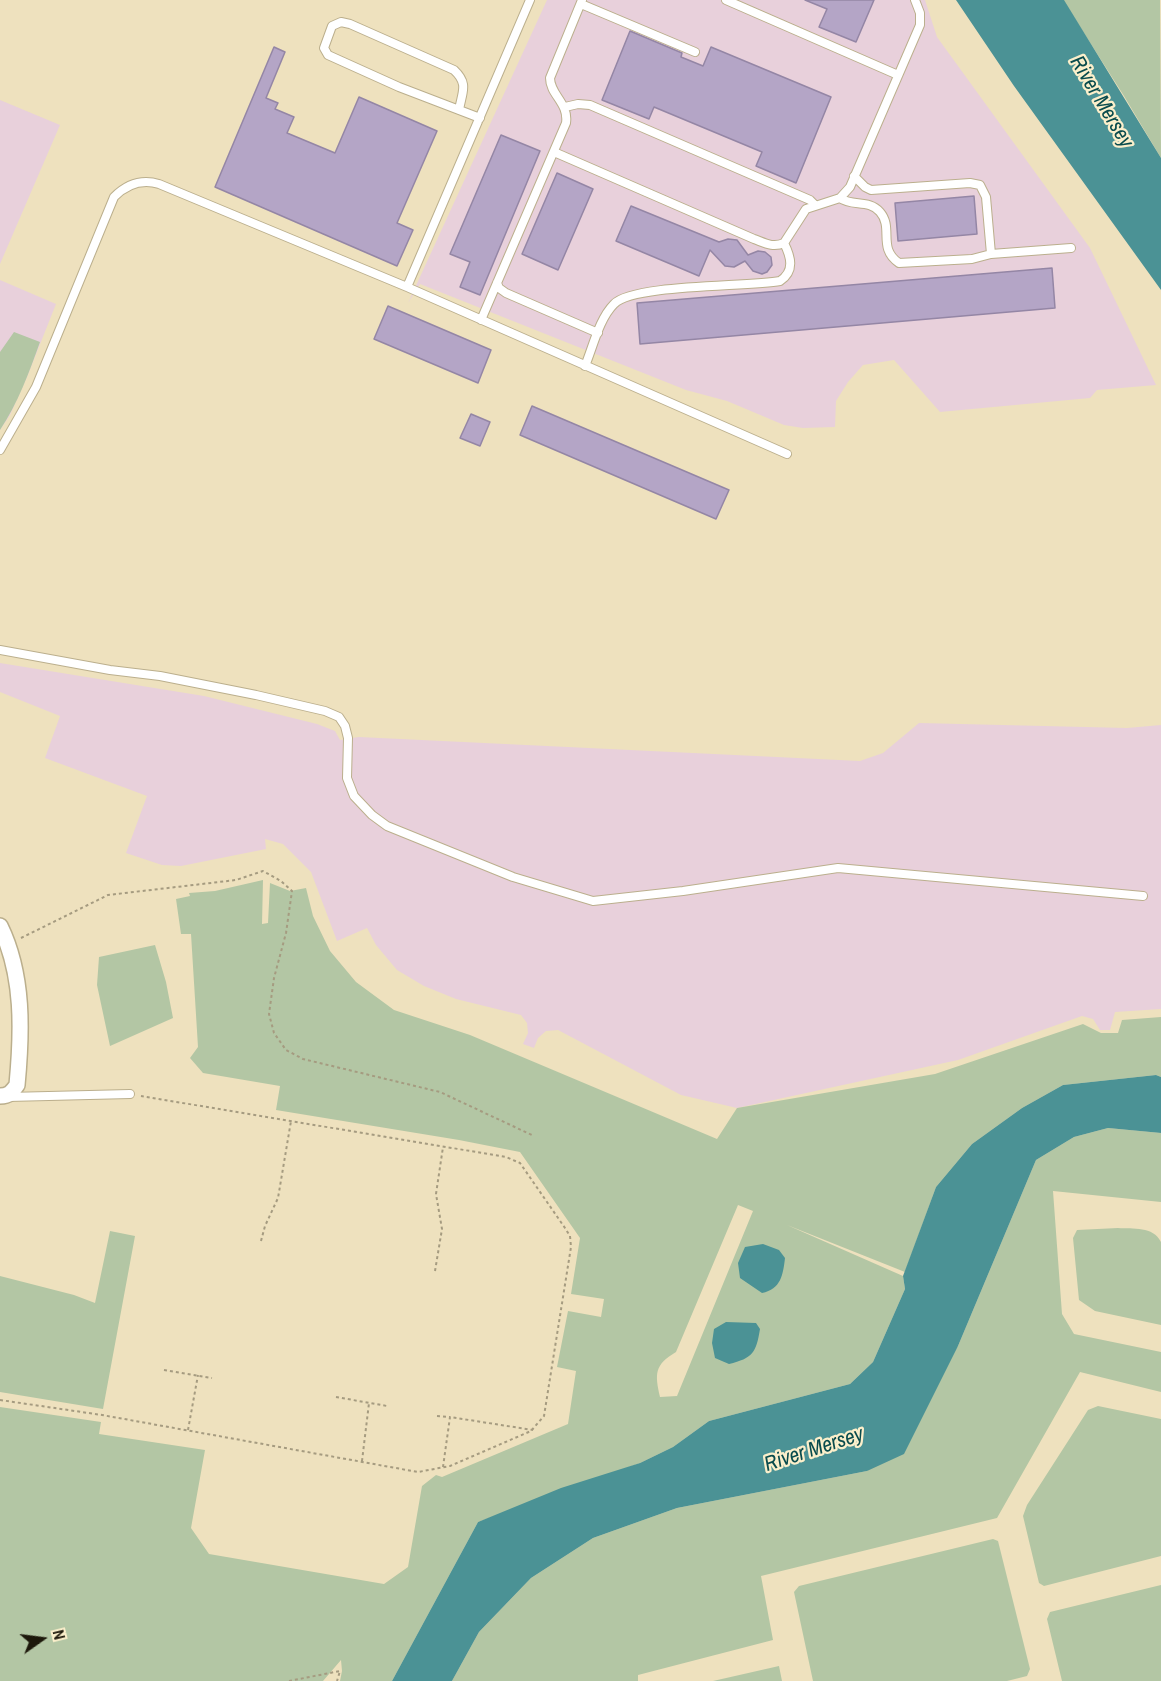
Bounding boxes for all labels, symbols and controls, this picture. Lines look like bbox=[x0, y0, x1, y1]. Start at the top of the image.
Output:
water label: River Mersey bbox=[1064, 52, 1138, 152]
water label: River Mersey bbox=[761, 1422, 867, 1478]
north arrow bbox=[12, 1609, 72, 1669]
text: N bbox=[48, 1627, 71, 1642]

